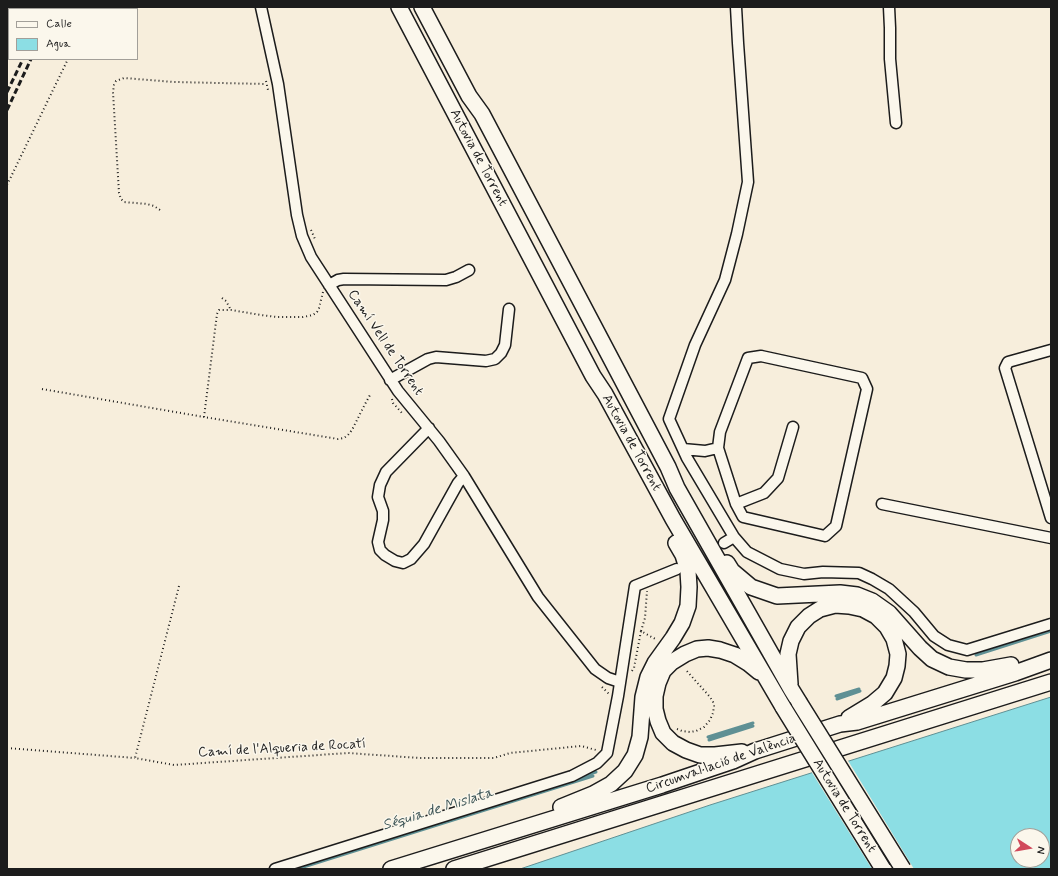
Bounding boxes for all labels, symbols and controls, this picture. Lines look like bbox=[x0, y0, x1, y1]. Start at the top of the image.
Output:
legend bbox=[8, 8, 138, 60]
text: Calle bbox=[46, 16, 72, 32]
text: Agua bbox=[46, 36, 70, 52]
street label: Autovia de Torrent bbox=[445, 107, 511, 209]
street label: Camí Vell de Torrent bbox=[343, 287, 427, 399]
street label: Autovia de Torrent bbox=[598, 392, 664, 494]
street label: Circumval·lació de València bbox=[644, 730, 798, 798]
street label: Camí de l'Alqueria de Rocatí bbox=[198, 736, 366, 762]
street label: Autovia de Torrent bbox=[808, 756, 880, 856]
water label: Séquia de Mislata bbox=[380, 785, 496, 835]
north arrow bbox=[1010, 828, 1050, 868]
text: N bbox=[1033, 845, 1048, 855]

